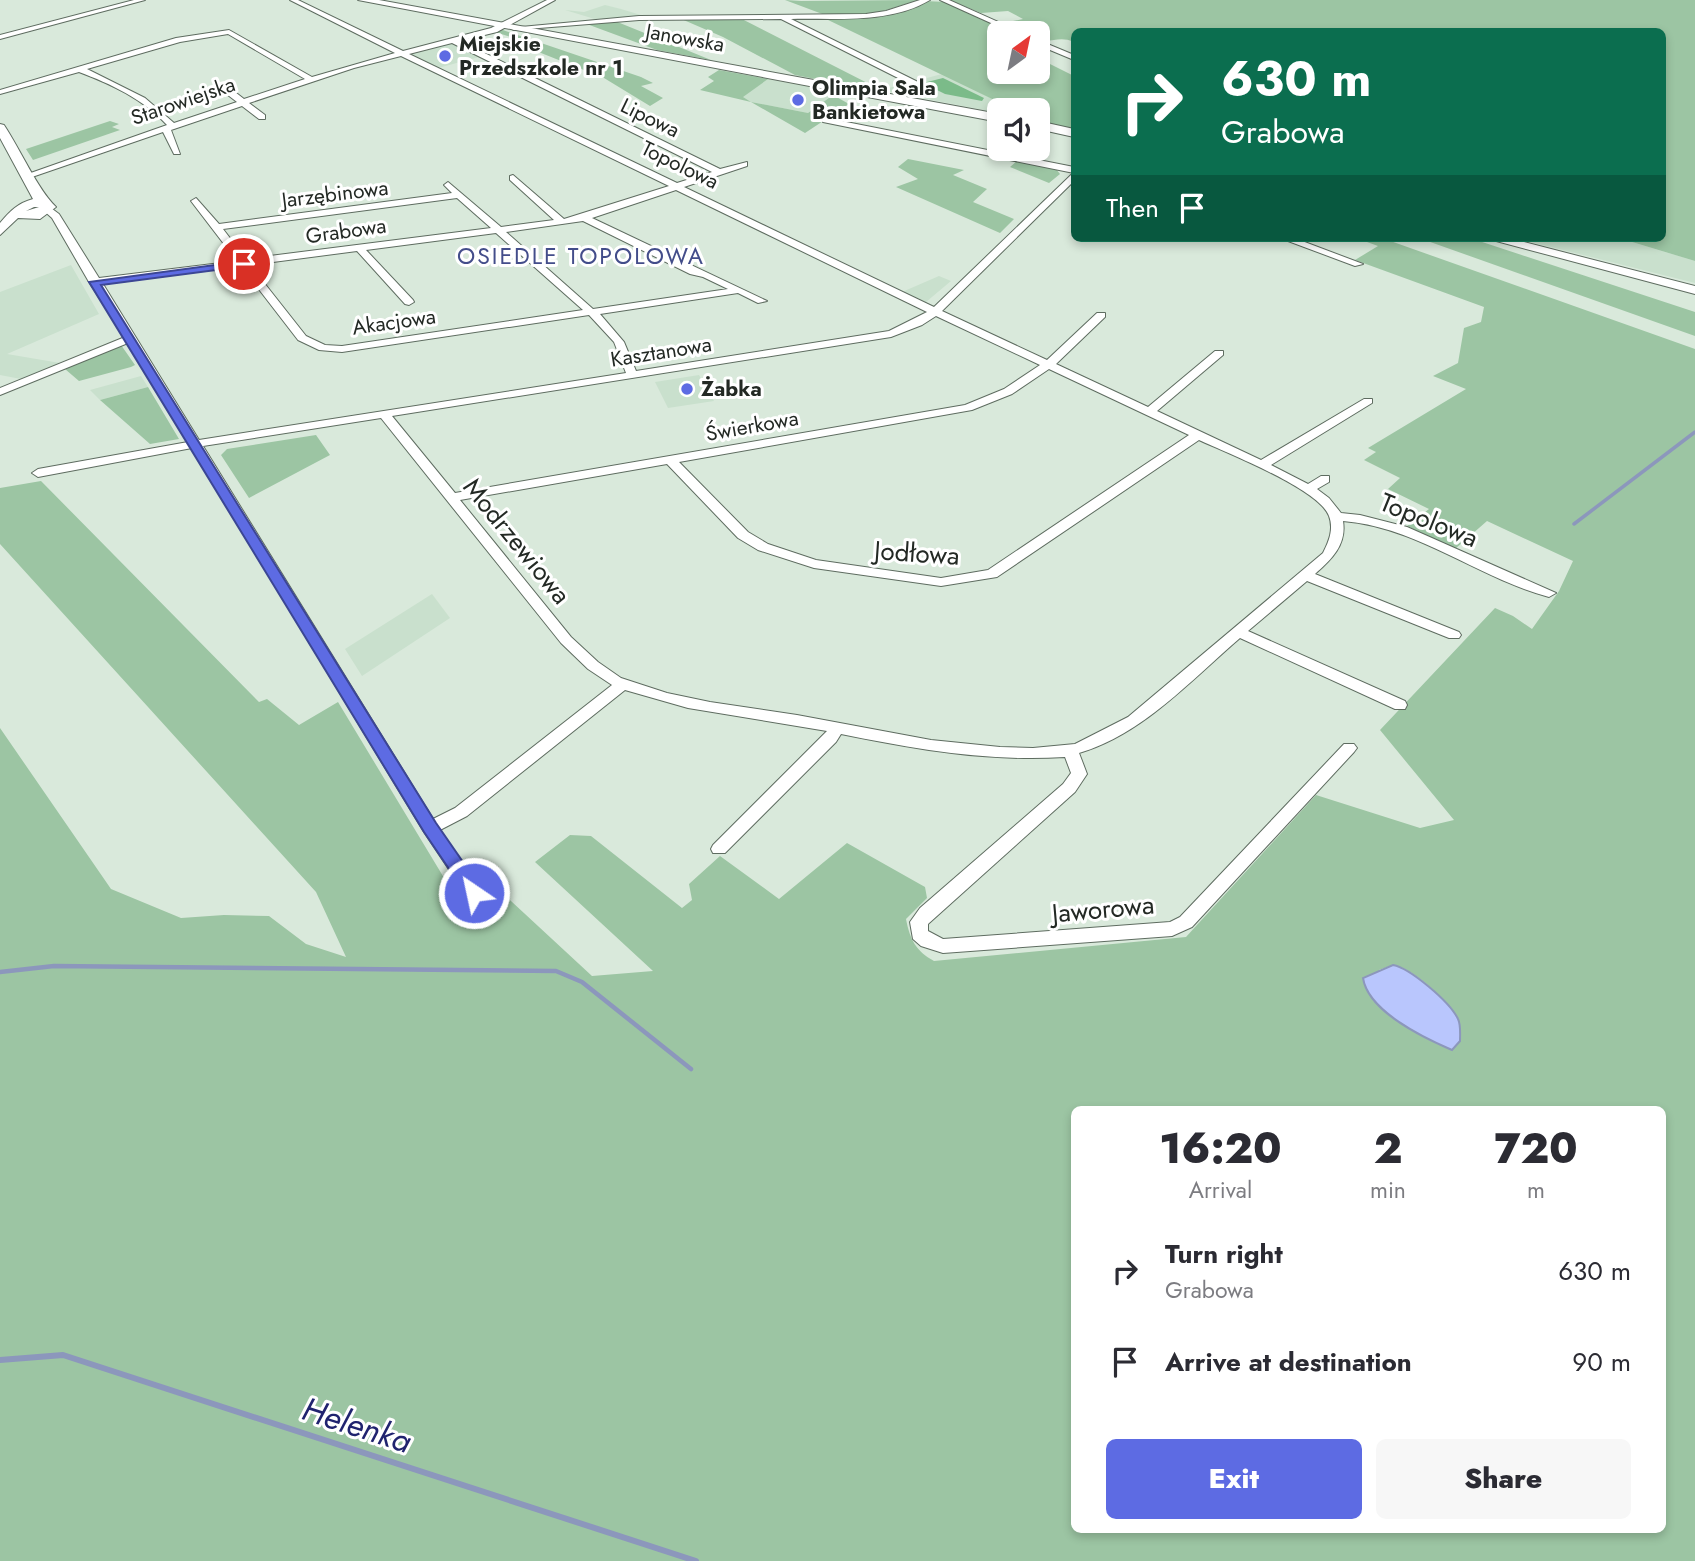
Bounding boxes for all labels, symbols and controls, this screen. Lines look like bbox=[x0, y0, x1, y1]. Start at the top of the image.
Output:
street label: Janowska bbox=[640, 16, 727, 60]
north arrow bbox=[987, 21, 1050, 84]
map controls bbox=[987, 21, 1050, 161]
place label: Miejskie Przedszkole nr 1 bbox=[459, 29, 623, 83]
text: 630 m bbox=[1221, 44, 1372, 114]
marker: Miejskie Przedszkole nr 1 bbox=[437, 48, 453, 64]
icon: right bbox=[1106, 56, 1197, 147]
street label: Starowiejska bbox=[127, 69, 239, 133]
place label: Olimpia Sala Bankietowa bbox=[812, 73, 936, 127]
street label: Lipowa bbox=[615, 91, 685, 145]
marker: Olimpia Sala Bankietowa bbox=[790, 92, 806, 108]
button: sound bbox=[987, 98, 1050, 161]
text: Grabowa bbox=[1221, 109, 1345, 155]
street label: Topolowa bbox=[636, 133, 724, 197]
street label: Jarzębinowa bbox=[277, 173, 390, 216]
text: Then bbox=[1106, 189, 1159, 227]
icon: arrive bbox=[1173, 189, 1211, 227]
street label: Grabowa bbox=[304, 211, 388, 251]
pin bbox=[214, 234, 274, 294]
district label: OSIEDLE TOPOLOWA bbox=[457, 239, 705, 273]
icon: arrive bbox=[225, 245, 263, 283]
street label: Akacjowa bbox=[350, 301, 438, 343]
street label: Kasztanowa bbox=[608, 329, 714, 375]
place label: Żabka bbox=[701, 374, 762, 404]
marker: Żabka bbox=[679, 381, 695, 397]
street label: Świerkowa bbox=[703, 403, 801, 449]
street label: Modrzewiowa bbox=[454, 470, 580, 612]
street label: Topolowa bbox=[1374, 483, 1484, 557]
street label: Jodłowa bbox=[870, 531, 961, 575]
position arrow bbox=[437, 856, 511, 930]
street label: Jaworowa bbox=[1047, 886, 1156, 933]
text: 16:20 bbox=[1159, 1118, 1282, 1179]
text: 2 bbox=[1374, 1118, 1402, 1179]
text: 720 bbox=[1494, 1118, 1578, 1179]
text: Arrival bbox=[1189, 1173, 1252, 1207]
text: min bbox=[1370, 1173, 1406, 1207]
text: m bbox=[1527, 1173, 1545, 1207]
text: Turn right bbox=[1165, 1235, 1283, 1273]
icon: right bbox=[1106, 1252, 1144, 1290]
text: 630 m bbox=[1558, 1252, 1631, 1290]
text: Grabowa bbox=[1165, 1273, 1254, 1307]
icon: arrive bbox=[1106, 1343, 1144, 1381]
text: Arrive at destination bbox=[1165, 1343, 1412, 1381]
text: 90 m bbox=[1572, 1343, 1631, 1381]
water label: Helenka bbox=[296, 1385, 418, 1465]
button: Exit bbox=[1106, 1439, 1362, 1519]
button: Share bbox=[1376, 1439, 1631, 1519]

